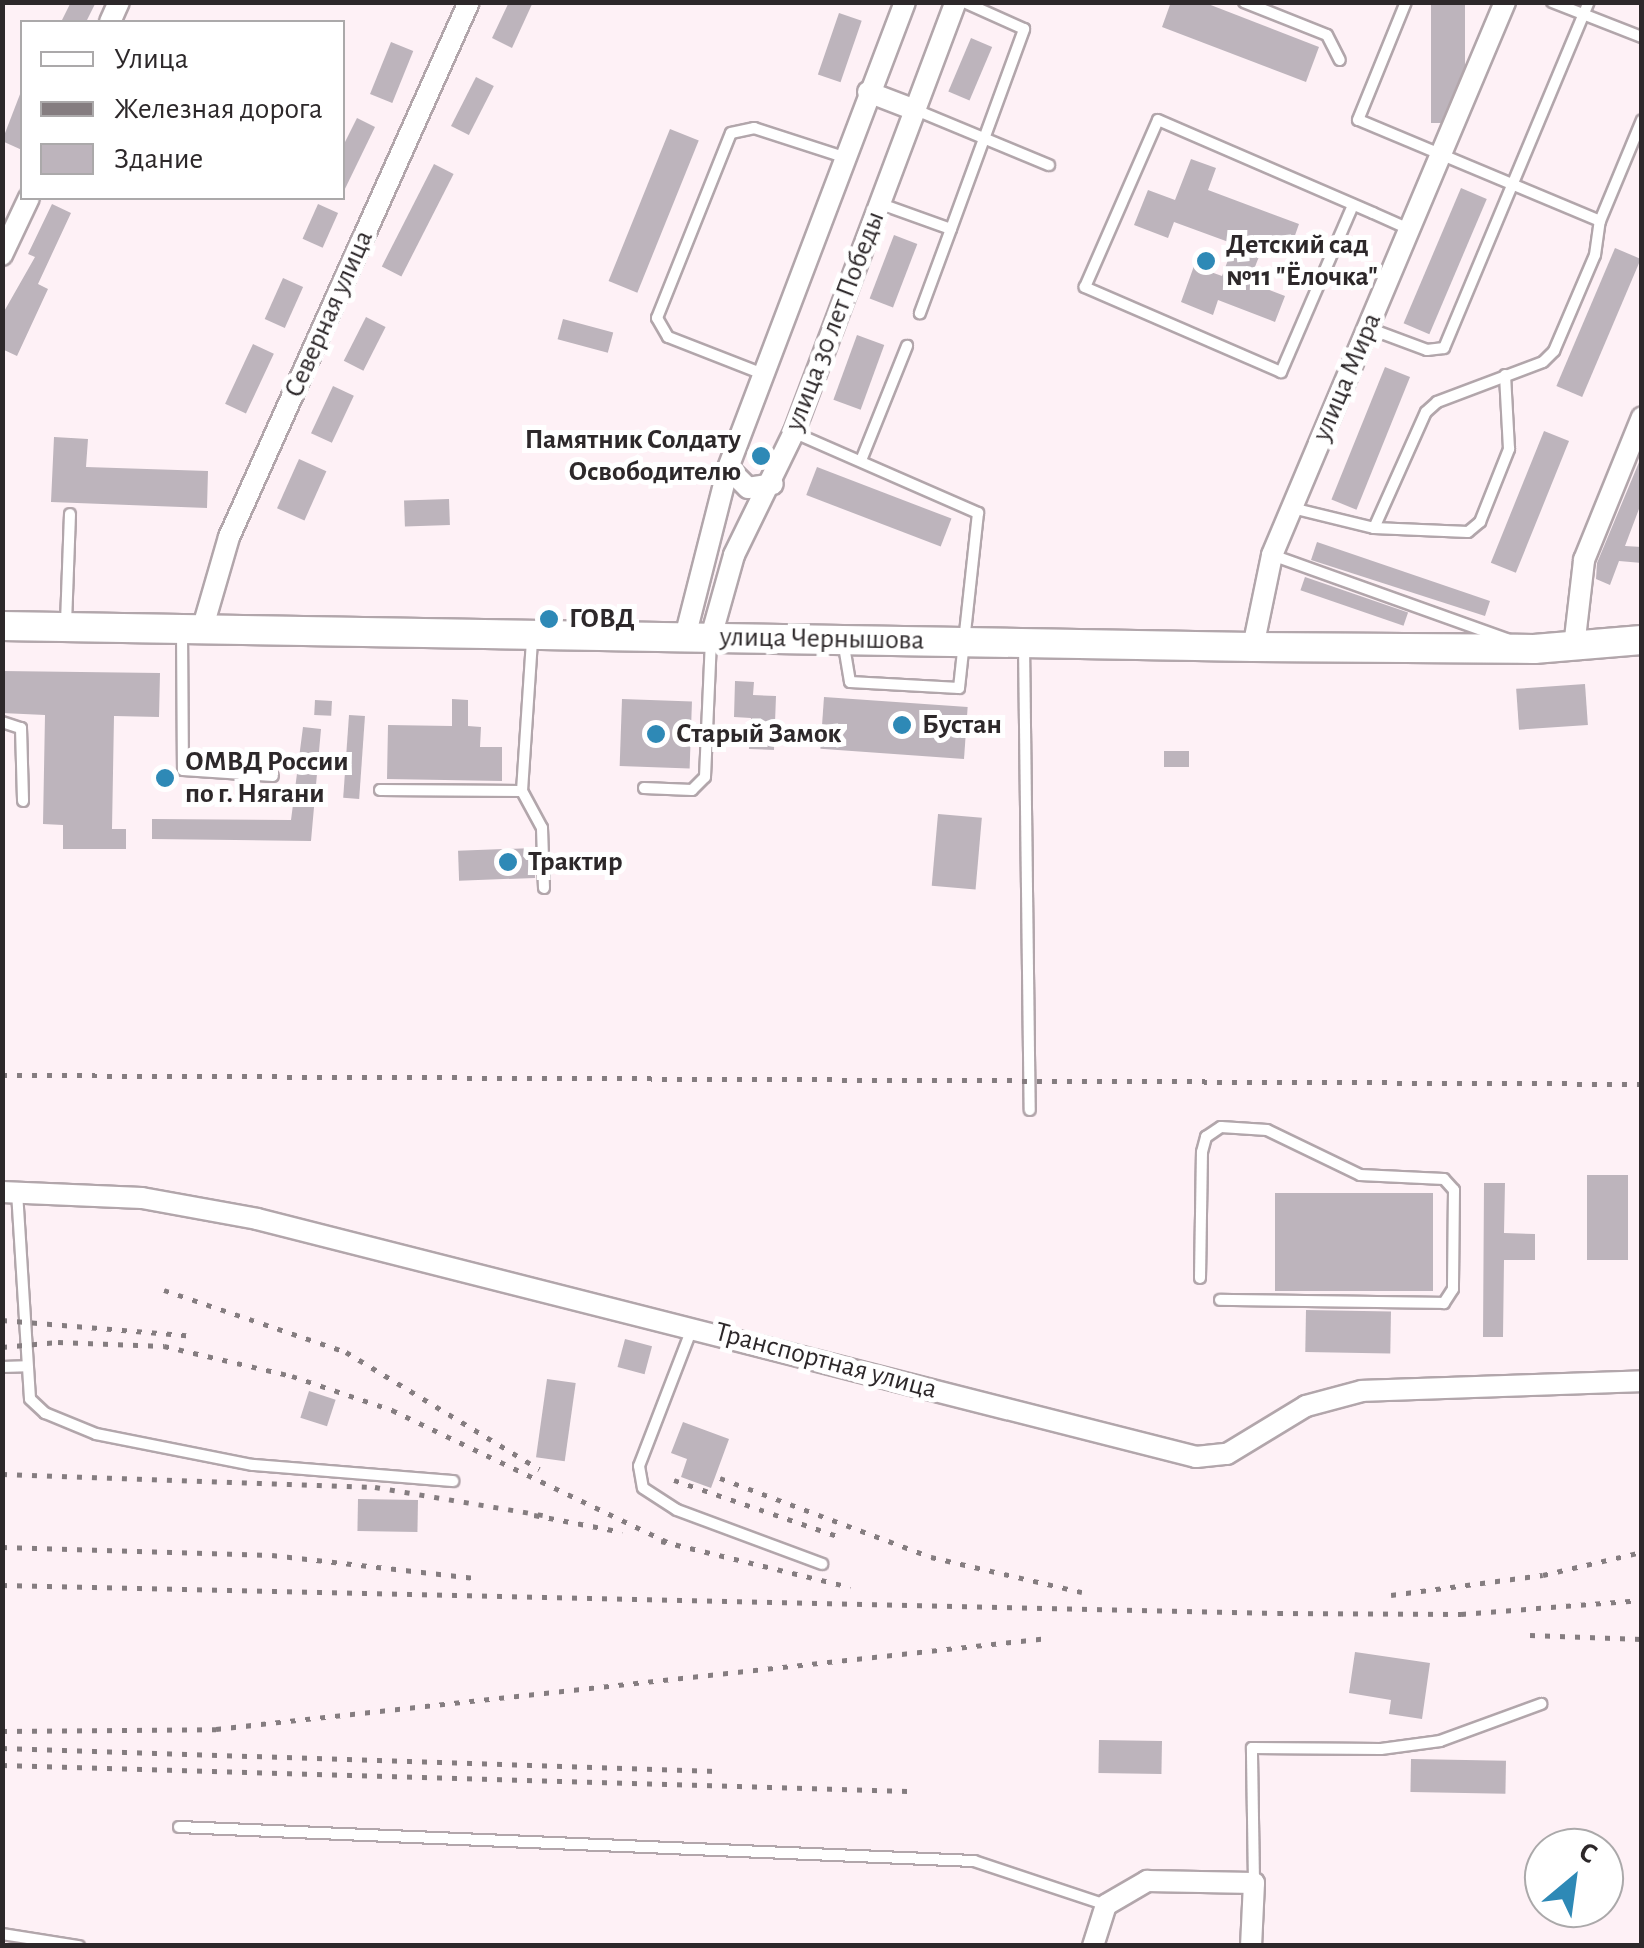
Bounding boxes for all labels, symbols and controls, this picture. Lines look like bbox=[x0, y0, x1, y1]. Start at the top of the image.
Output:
legend bbox=[20, 20, 345, 200]
text: Улица bbox=[114, 44, 189, 74]
text: Железная дорога bbox=[114, 94, 323, 124]
text: Здание bbox=[114, 144, 203, 174]
street label: улица 30 лет Победы bbox=[778, 207, 892, 435]
street label: Северная улица bbox=[277, 225, 381, 403]
place label: Детский сад №11 "Ёлочка" bbox=[1226, 228, 1378, 294]
marker: Детский сад №11 "Ёлочка" bbox=[1195, 250, 1217, 272]
street label: улица Мира bbox=[1305, 308, 1389, 446]
place label: Памятник Солдату Освободителю bbox=[525, 423, 741, 489]
marker: Памятник Солдату Освободителю bbox=[750, 445, 772, 467]
place label: ГОВД bbox=[569, 602, 635, 636]
marker: ГОВД bbox=[538, 608, 560, 630]
street label: улица Чернышова bbox=[719, 620, 925, 658]
place label: Бустан bbox=[922, 708, 1002, 742]
marker: Бустан bbox=[891, 714, 913, 736]
place label: Старый Замок bbox=[676, 717, 841, 751]
marker: Старый Замок bbox=[645, 723, 667, 745]
place label: ОМВД России по г. Нягани bbox=[185, 745, 349, 811]
marker: ОМВД России по г. Нягани bbox=[154, 767, 176, 789]
place label: Трактир bbox=[528, 845, 623, 879]
marker: Трактир bbox=[497, 851, 519, 873]
street label: Транспортная улица bbox=[711, 1315, 941, 1407]
north arrow bbox=[1524, 1828, 1624, 1928]
text: С bbox=[1574, 1838, 1601, 1870]

